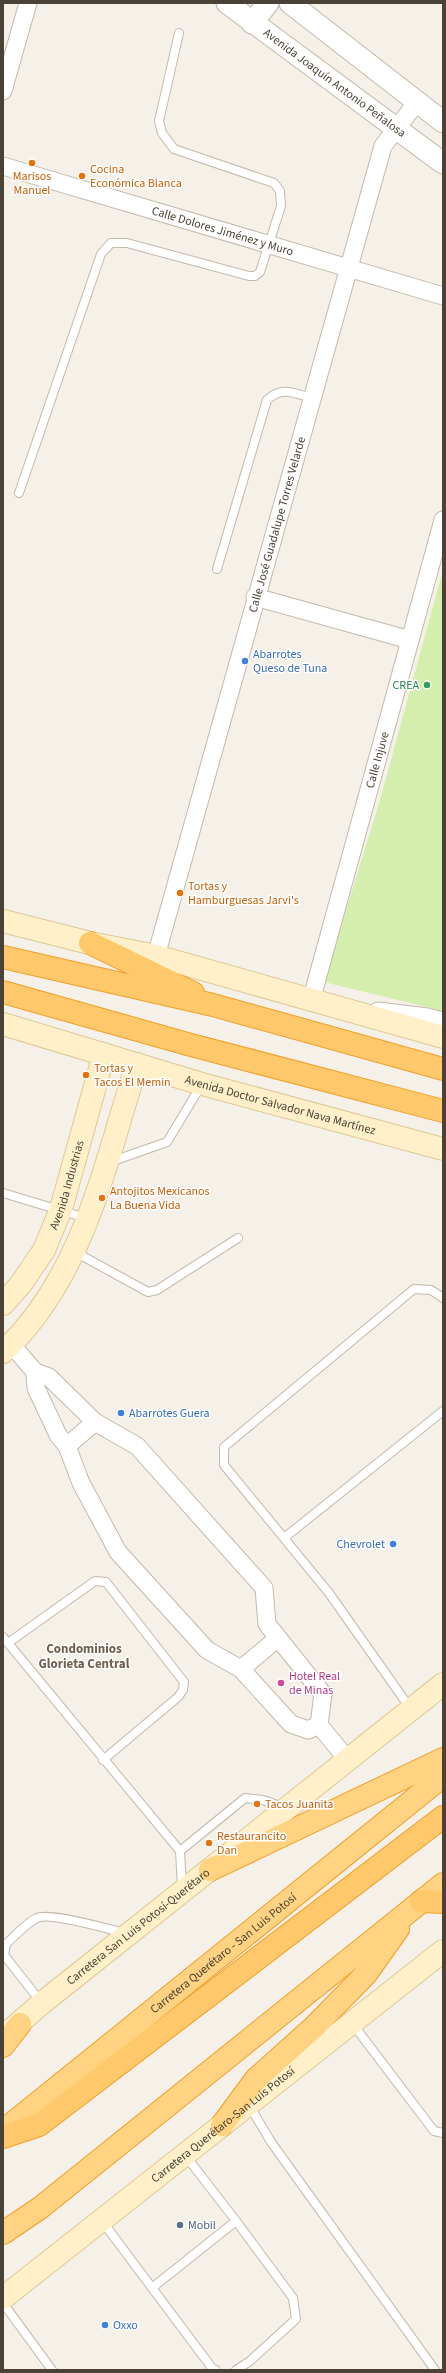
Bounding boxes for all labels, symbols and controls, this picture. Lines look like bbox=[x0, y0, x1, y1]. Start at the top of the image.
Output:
street label: Avenida Joaquín Antonio Peñalosa bbox=[260, 24, 410, 141]
marker: Marisos Manuel bbox=[27, 158, 37, 168]
place label: Cocina Económica Blanca bbox=[90, 161, 182, 192]
place label: Marisos Manuel bbox=[13, 168, 51, 199]
marker: Cocina Económica Blanca bbox=[77, 171, 87, 181]
street label: Calle Dolores Jiménez y Muro bbox=[150, 202, 295, 260]
street label: Calle José Guadalupe Torres Velarde bbox=[244, 435, 310, 615]
place label: Abarrotes Queso de Tuna bbox=[253, 646, 327, 677]
marker: Abarrotes Queso de Tuna bbox=[240, 656, 250, 666]
place label: CREA bbox=[392, 677, 419, 694]
marker: CREA bbox=[422, 680, 432, 690]
street label: Calle Injuve bbox=[361, 730, 393, 790]
place label: Tortas y Hamburguesas Jarvi's bbox=[188, 878, 299, 909]
marker: Tortas y Hamburguesas Jarvi's bbox=[175, 888, 185, 898]
place label: Tortas y Tacos El Memin bbox=[94, 1060, 171, 1091]
marker: Tortas y Tacos El Memin bbox=[81, 1070, 91, 1080]
street label: Avenida Doctor Salvador Nava Martínez bbox=[183, 1071, 378, 1139]
street label: Avenida Industrias bbox=[45, 1138, 88, 1232]
place label: Antojitos Mexicanos La Buena Vida bbox=[110, 1183, 210, 1214]
marker: Antojitos Mexicanos La Buena Vida bbox=[97, 1193, 107, 1203]
place label: Abarrotes Guera bbox=[129, 1405, 210, 1422]
marker: Abarrotes Guera bbox=[116, 1408, 126, 1418]
place label: Chevrolet bbox=[337, 1536, 385, 1553]
marker: Chevrolet bbox=[388, 1539, 398, 1549]
district label: Condominios Glorieta Central bbox=[39, 1640, 130, 1673]
place label: Hotel Real de Minas bbox=[289, 1668, 340, 1699]
marker: Hotel Real de Minas bbox=[276, 1678, 286, 1688]
place label: Tacos Juanita bbox=[265, 1796, 333, 1813]
marker: Tacos Juanita bbox=[252, 1799, 262, 1809]
place label: Restaurancito Dan bbox=[217, 1828, 286, 1859]
marker: Restaurancito Dan bbox=[204, 1838, 214, 1848]
street label: Carretera San Luis Potosí-Querétaro bbox=[63, 1864, 213, 1989]
street label: Carretera Querétaro - San Luis Potosí bbox=[146, 1888, 301, 2018]
street label: Carretera Querétaro-San Luis Potosí bbox=[147, 2062, 299, 2187]
place label: Mobil bbox=[188, 2217, 216, 2234]
marker: Mobil bbox=[175, 2220, 185, 2230]
place label: Oxxo bbox=[113, 2317, 138, 2334]
marker: Oxxo bbox=[100, 2320, 110, 2330]

